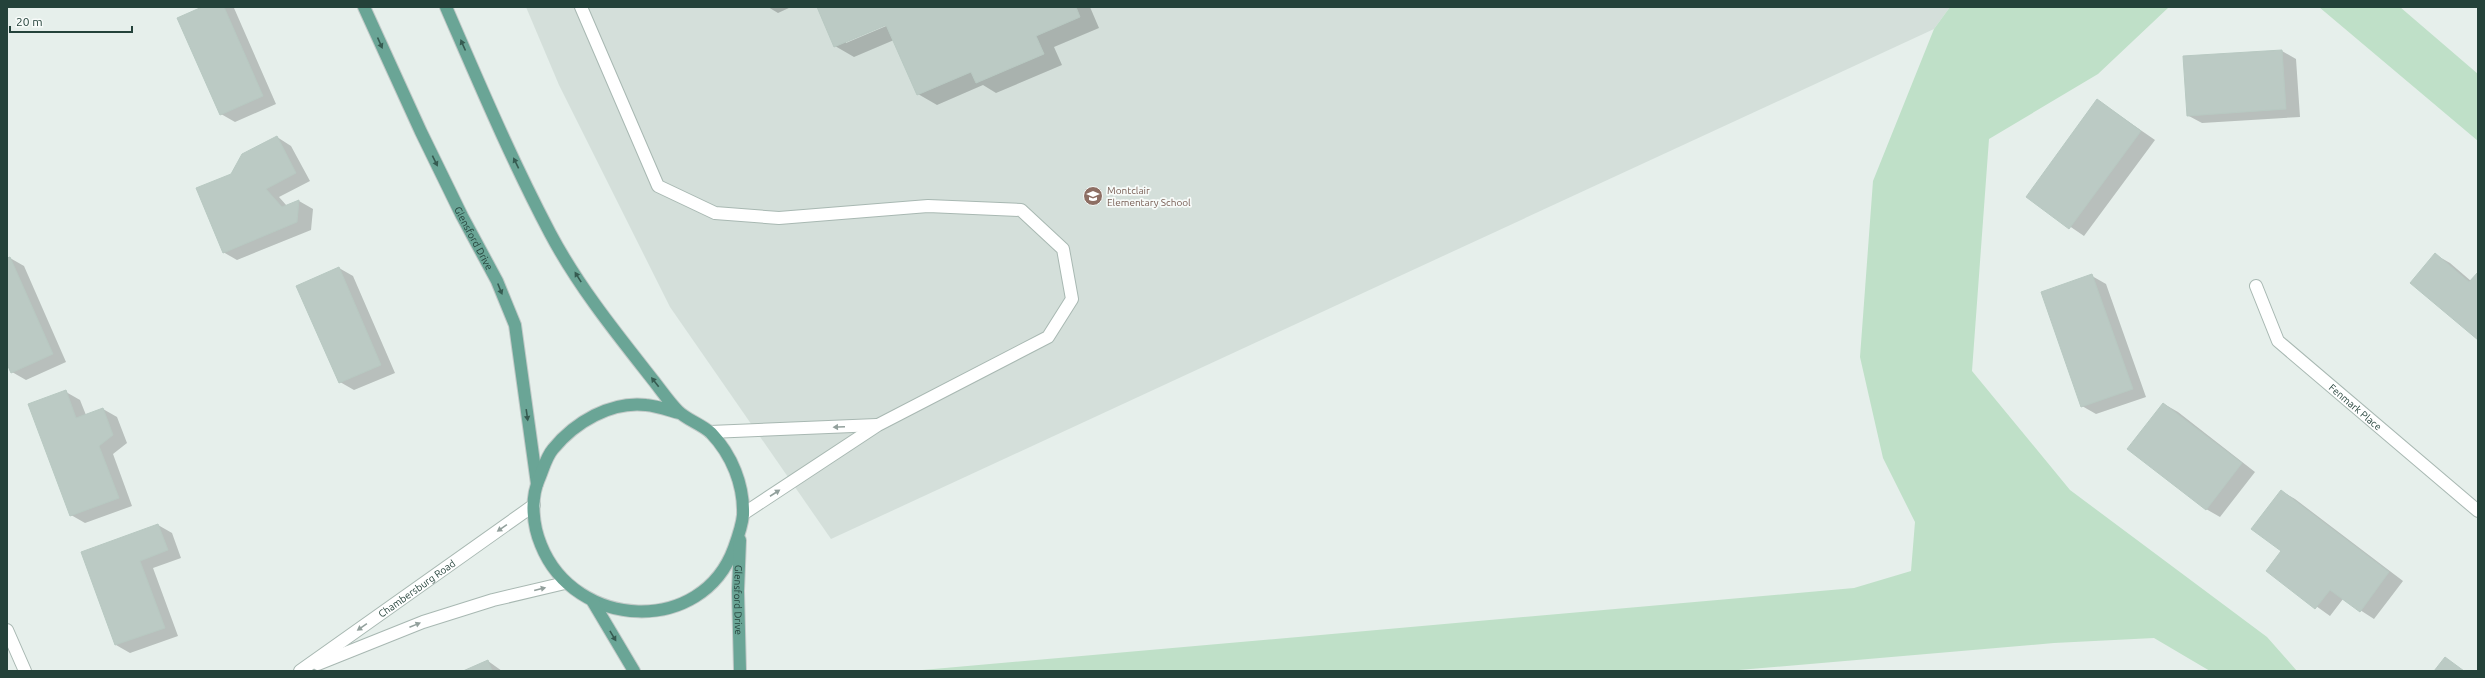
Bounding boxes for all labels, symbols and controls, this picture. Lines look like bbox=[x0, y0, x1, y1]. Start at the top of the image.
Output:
scale bar bbox=[10, 8, 132, 34]
text: 20 m bbox=[16, 15, 43, 28]
one-way arrow bbox=[377, 37, 383, 48]
one-way arrow bbox=[460, 39, 466, 50]
one-way arrow bbox=[431, 155, 438, 166]
one-way arrow bbox=[513, 158, 519, 169]
school or university icon: Montclair Elementary School bbox=[1082, 185, 1104, 207]
place label: Montclair Elementary School bbox=[1107, 185, 1191, 208]
street label: Glensford Drive bbox=[452, 205, 495, 272]
one-way arrow bbox=[574, 272, 582, 283]
one-way arrow bbox=[498, 283, 504, 295]
one-way arrow bbox=[650, 377, 659, 388]
street label: Fenmark Place bbox=[2327, 382, 2384, 433]
one-way arrow bbox=[524, 409, 530, 421]
one-way arrow bbox=[833, 423, 845, 430]
one-way arrow bbox=[770, 489, 780, 497]
one-way arrow bbox=[497, 524, 507, 532]
street label: Chambersburg Road bbox=[376, 558, 458, 620]
street label: Glensford Drive bbox=[732, 565, 744, 635]
one-way arrow bbox=[534, 586, 546, 592]
one-way arrow bbox=[409, 622, 420, 628]
one-way arrow bbox=[356, 623, 367, 631]
one-way arrow bbox=[609, 631, 617, 641]

